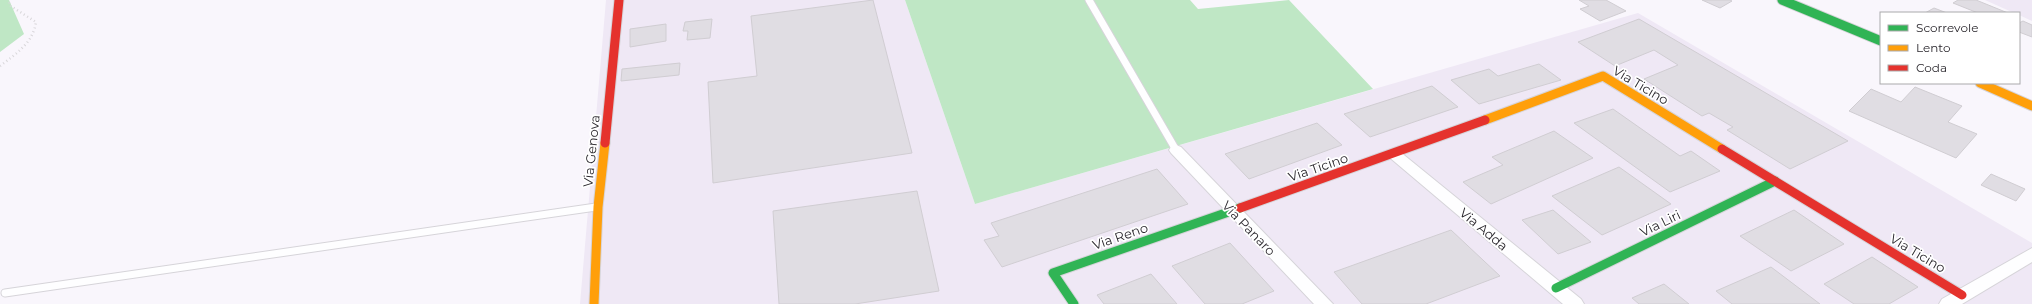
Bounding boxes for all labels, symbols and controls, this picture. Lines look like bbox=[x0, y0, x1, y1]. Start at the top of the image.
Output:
legend bbox=[1880, 12, 2020, 84]
text: Scorrevole bbox=[1916, 20, 1978, 35]
text: Lento bbox=[1916, 40, 1951, 55]
text: Coda bbox=[1916, 60, 1947, 75]
street label: Via Ticino bbox=[1610, 62, 1672, 108]
street label: Via Genova bbox=[579, 114, 603, 188]
street label: Via Ticino bbox=[1286, 149, 1350, 185]
street label: Via Panaro bbox=[1219, 197, 1279, 259]
street label: Via Adda bbox=[1457, 204, 1511, 254]
street label: Via Liri bbox=[1637, 206, 1683, 240]
street label: Via Reno bbox=[1090, 219, 1150, 253]
street label: Via Ticino bbox=[1887, 230, 1949, 276]

